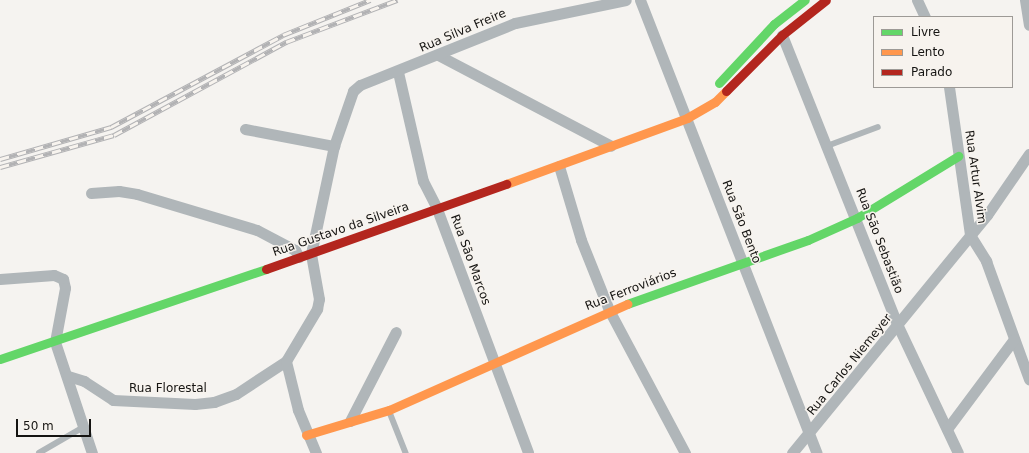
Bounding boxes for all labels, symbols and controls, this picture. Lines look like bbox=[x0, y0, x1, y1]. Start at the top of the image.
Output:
street label: Rua Silva Freire bbox=[418, 6, 508, 56]
legend bbox=[873, 16, 1013, 88]
text: Livre bbox=[911, 25, 940, 39]
text: Lento bbox=[911, 45, 945, 59]
text: Parado bbox=[911, 65, 952, 79]
street label: Rua Artur Alvim bbox=[961, 129, 989, 225]
street label: Rua São Bento bbox=[719, 178, 763, 266]
street label: Rua São Sebastião bbox=[852, 186, 906, 296]
street label: Rua Gustavo da Silveira bbox=[271, 200, 411, 260]
street label: Rua São Marcos bbox=[447, 213, 493, 307]
street label: Rua Ferroviários bbox=[583, 266, 679, 314]
street label: Rua Carlos Niemeyer bbox=[805, 311, 895, 419]
street label: Rua Florestal bbox=[129, 382, 207, 396]
scale bar bbox=[18, 411, 93, 437]
text: 50 m bbox=[23, 419, 54, 433]

